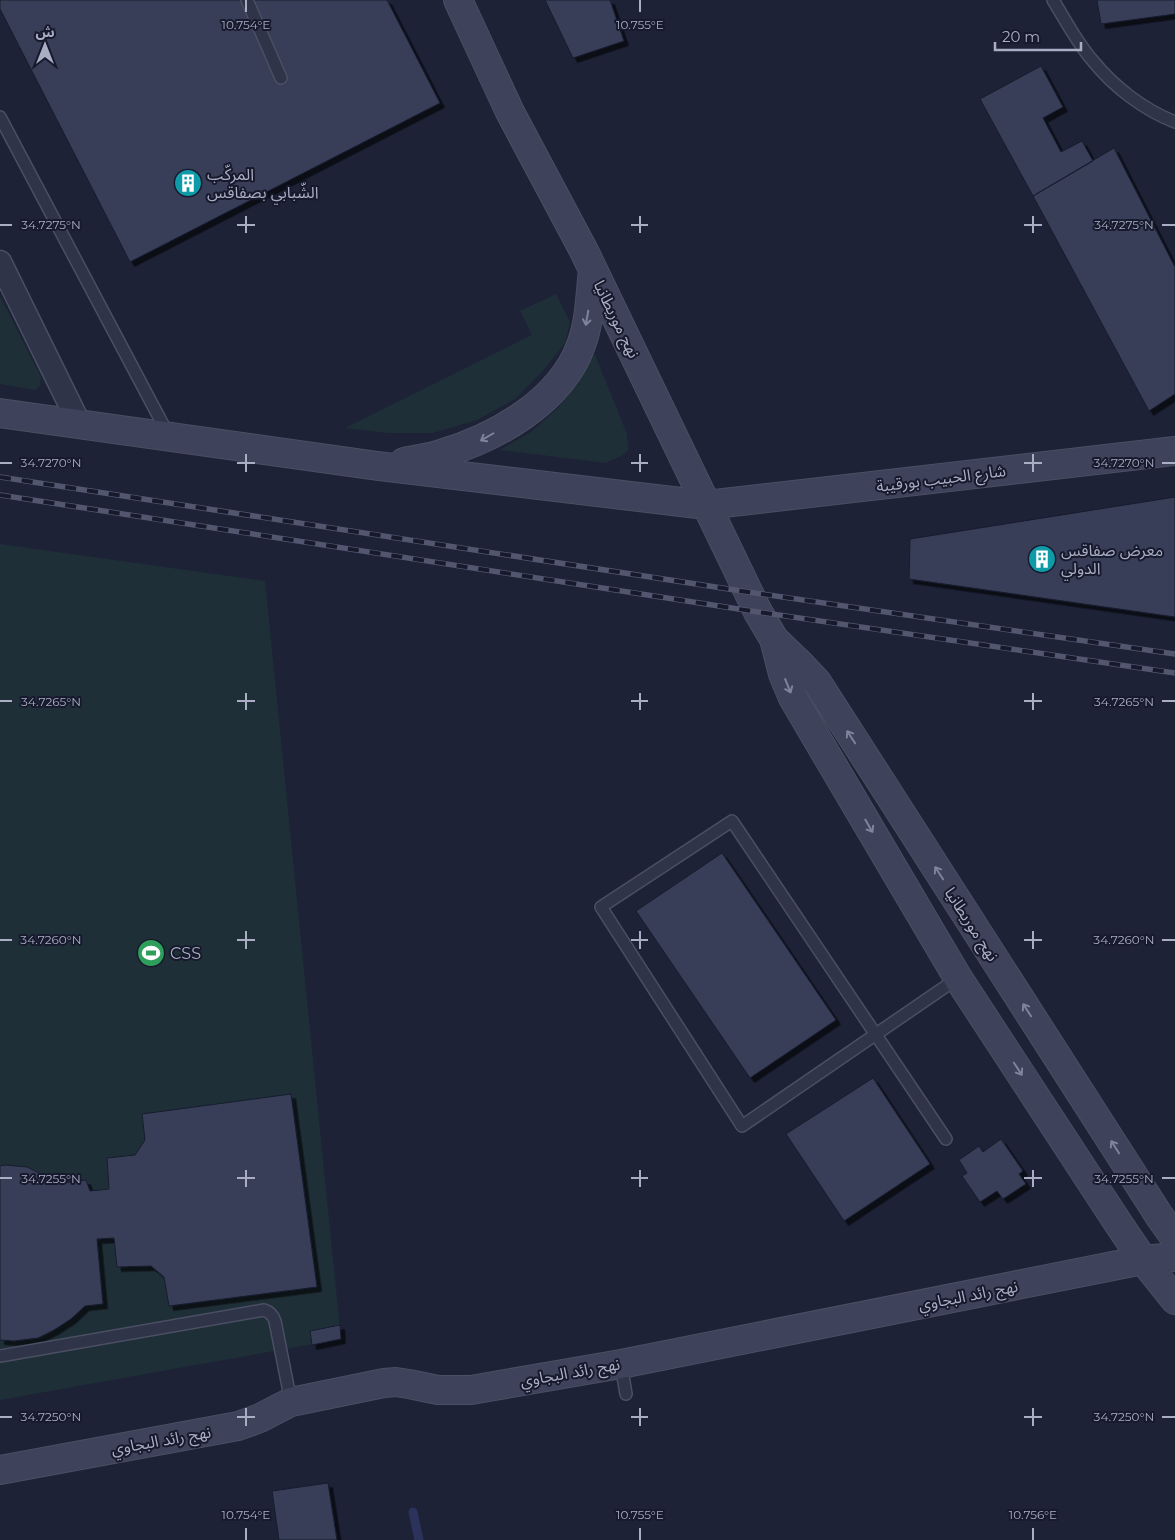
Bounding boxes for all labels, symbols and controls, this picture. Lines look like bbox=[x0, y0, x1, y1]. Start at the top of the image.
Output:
text: 10.754°E bbox=[222, 17, 270, 32]
text: 10.755°E bbox=[616, 17, 664, 32]
north arrow bbox=[20, 20, 70, 70]
scale bar bbox=[995, 20, 1081, 52]
text: ش bbox=[35, 23, 55, 41]
text: 20 m bbox=[1002, 27, 1040, 46]
place label: المركّب الشّبابي بصفاقس bbox=[207, 164, 319, 205]
building icon: المركّب الشّبابي بصفاقس bbox=[173, 168, 203, 198]
text: 34.7275°N bbox=[21, 217, 81, 232]
text: 34.7275°N bbox=[1094, 217, 1154, 232]
street label: نهج موريطانيا bbox=[587, 277, 644, 362]
one-way arrow bbox=[582, 310, 592, 326]
one-way arrow bbox=[480, 432, 494, 442]
text: 34.7270°N bbox=[21, 455, 81, 470]
text: 34.7270°N bbox=[1094, 455, 1154, 470]
street label: شارع الحبيب بورقيبة bbox=[875, 461, 1007, 499]
place label: معرض صفاقس الدولي bbox=[1061, 541, 1163, 581]
building icon: معرض صفاقس الدولي bbox=[1027, 544, 1057, 574]
one-way arrow bbox=[784, 677, 793, 693]
text: 34.7265°N bbox=[21, 694, 81, 709]
text: 34.7265°N bbox=[1094, 694, 1154, 709]
one-way arrow bbox=[846, 730, 856, 744]
one-way arrow bbox=[864, 819, 874, 833]
one-way arrow bbox=[934, 867, 944, 881]
street label: نهج موريطانيا bbox=[938, 884, 1002, 966]
text: 34.7260°N bbox=[20, 932, 82, 947]
text: 34.7260°N bbox=[1093, 932, 1155, 947]
sports icon: CSS bbox=[136, 938, 166, 968]
place label: CSS bbox=[170, 944, 201, 963]
one-way arrow bbox=[1022, 1004, 1032, 1018]
one-way arrow bbox=[1013, 1062, 1023, 1076]
one-way arrow bbox=[1109, 1140, 1120, 1154]
text: 34.7255°N bbox=[21, 1171, 81, 1186]
text: 34.7255°N bbox=[1094, 1171, 1154, 1186]
street label: نهج رائد البجاوي bbox=[917, 1277, 1020, 1317]
street label: نهج رائد البجاوي bbox=[519, 1354, 622, 1394]
text: 34.7250°N bbox=[21, 1409, 81, 1424]
text: 34.7250°N bbox=[1094, 1409, 1154, 1424]
street label: نهج رائد البجاوي bbox=[110, 1422, 213, 1462]
text: 10.754°E bbox=[222, 1507, 270, 1522]
text: 10.755°E bbox=[616, 1507, 664, 1522]
text: 10.756°E bbox=[1009, 1507, 1057, 1522]

